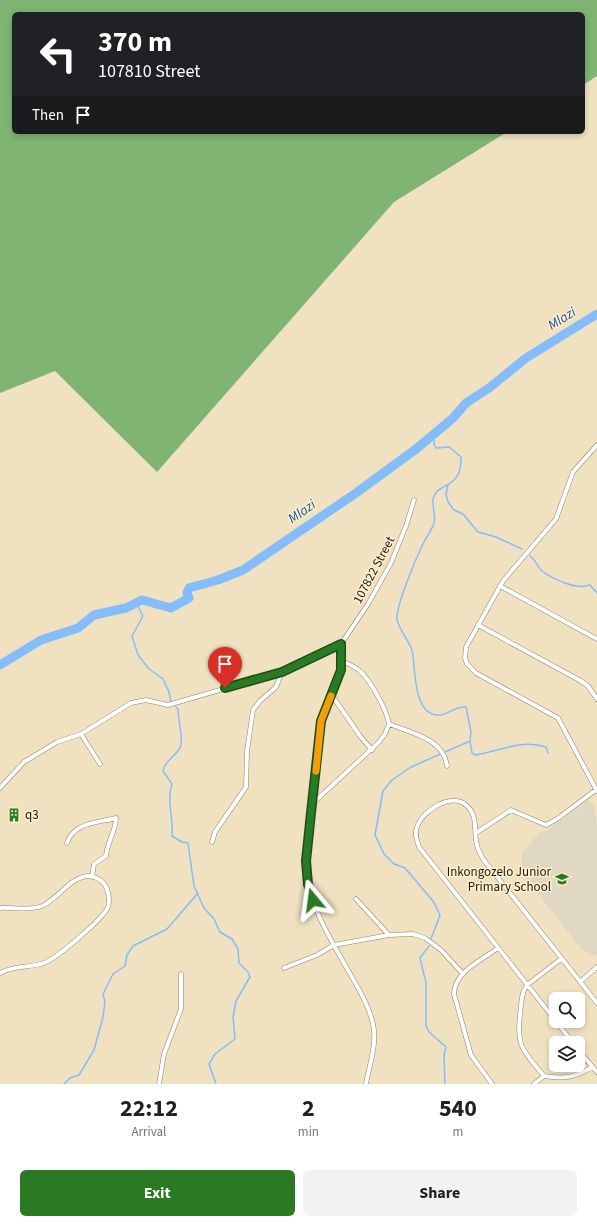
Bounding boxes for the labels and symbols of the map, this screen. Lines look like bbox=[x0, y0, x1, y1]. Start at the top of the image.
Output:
water label: Mlazi bbox=[544, 302, 581, 335]
water label: Mlazi bbox=[284, 495, 321, 529]
street label: 107822 Street bbox=[349, 533, 400, 607]
pin bbox=[208, 647, 242, 688]
place label: q3 bbox=[25, 806, 39, 824]
building icon: q3 bbox=[6, 807, 22, 823]
place label: Inkongozelo Junior Primary School bbox=[447, 863, 551, 896]
school or university icon: Inkongozelo Junior Primary School bbox=[554, 871, 570, 887]
position arrow bbox=[292, 879, 334, 921]

